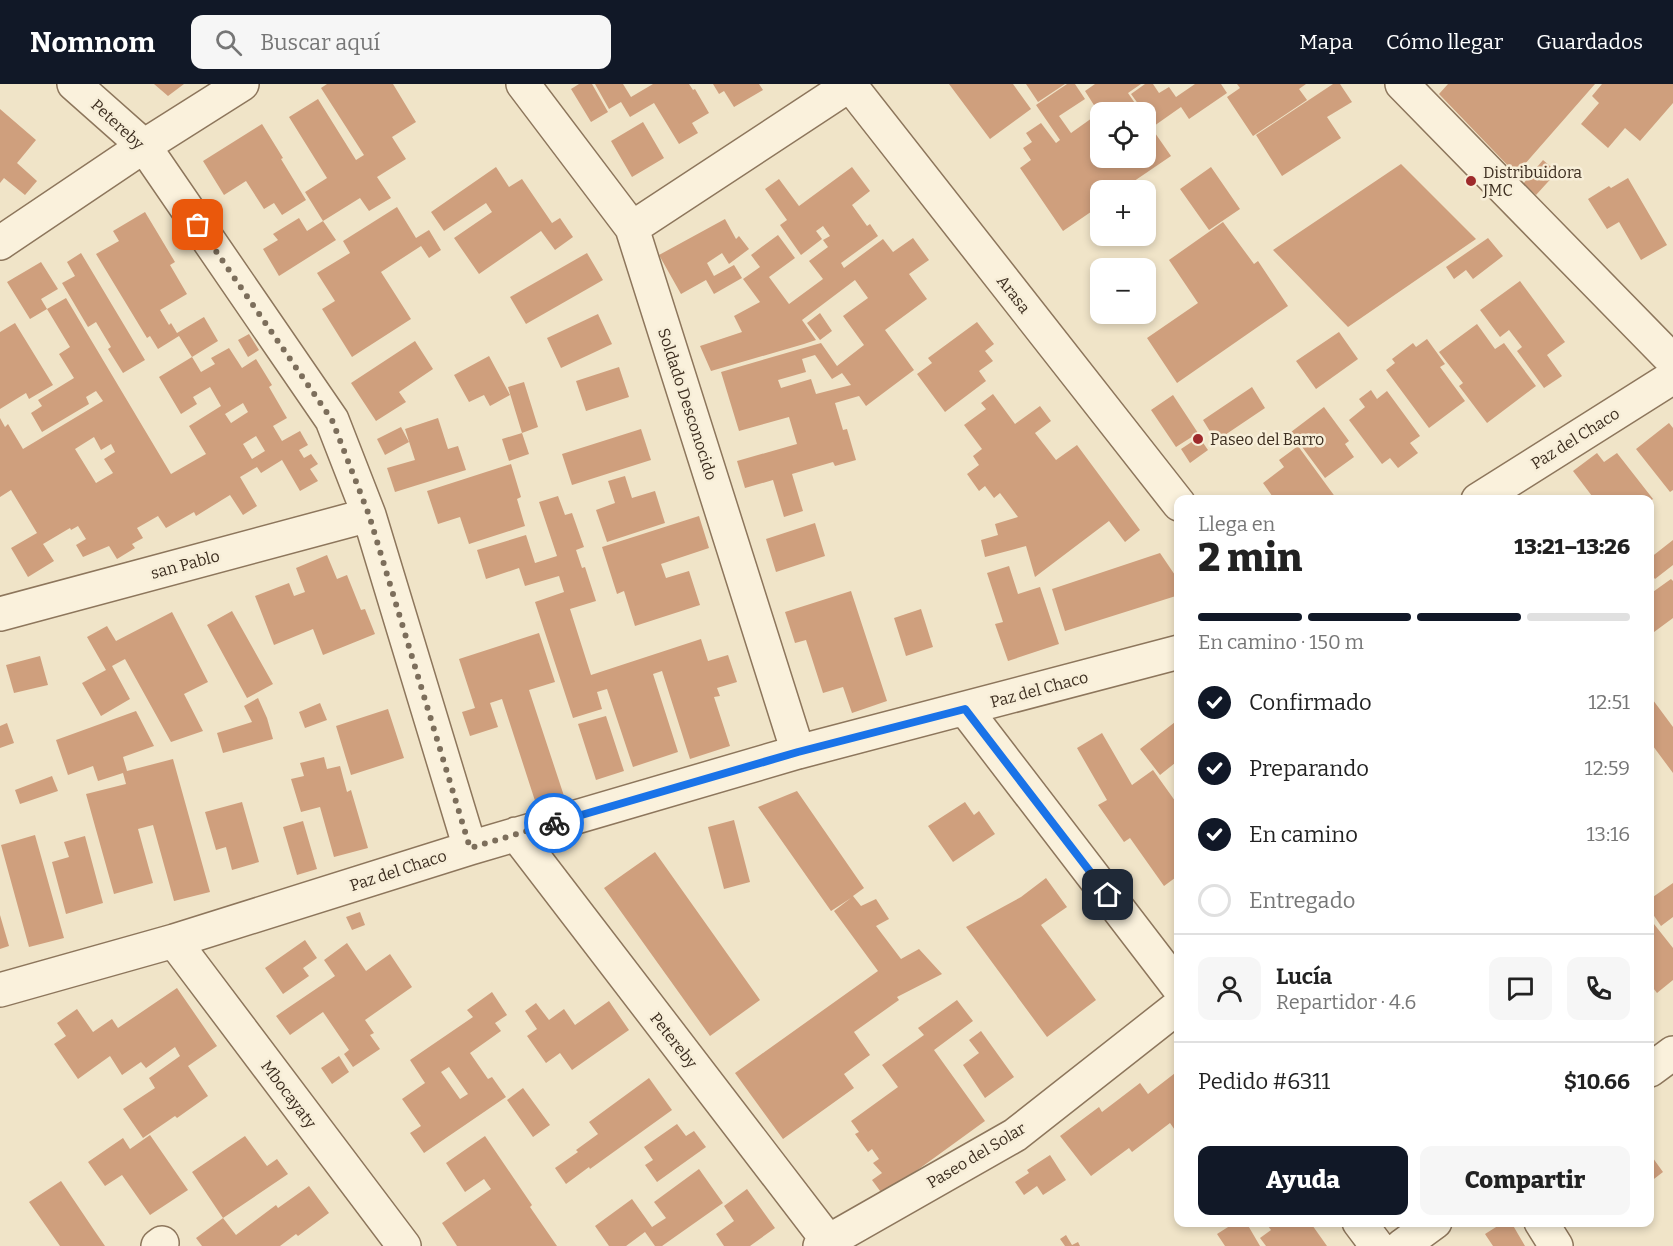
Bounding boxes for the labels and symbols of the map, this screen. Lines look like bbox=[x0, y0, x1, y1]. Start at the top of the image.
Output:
street label: Petereby bbox=[87, 95, 148, 154]
place label: Distribuidora JMC bbox=[1482, 163, 1582, 200]
marker: Distribuidora JMC bbox=[1464, 174, 1478, 188]
pin bbox=[172, 199, 223, 250]
street label: Arasa bbox=[993, 272, 1034, 317]
street label: Soldado Desconocido bbox=[654, 326, 721, 483]
street label: Paz del Chaco bbox=[1528, 404, 1623, 473]
place label: Paseo del Barro bbox=[1210, 430, 1324, 449]
marker: Paseo del Barro bbox=[1191, 432, 1205, 446]
street label: san Pablo bbox=[149, 546, 222, 583]
street label: Paz del Chaco bbox=[988, 667, 1090, 712]
courier bbox=[524, 793, 584, 853]
street label: Paz del Chaco bbox=[347, 846, 449, 895]
pin bbox=[1082, 869, 1133, 920]
street label: Petereby bbox=[646, 1009, 701, 1072]
street label: Mbocayaty bbox=[257, 1057, 321, 1132]
street label: Paseo del Solar bbox=[924, 1119, 1029, 1192]

